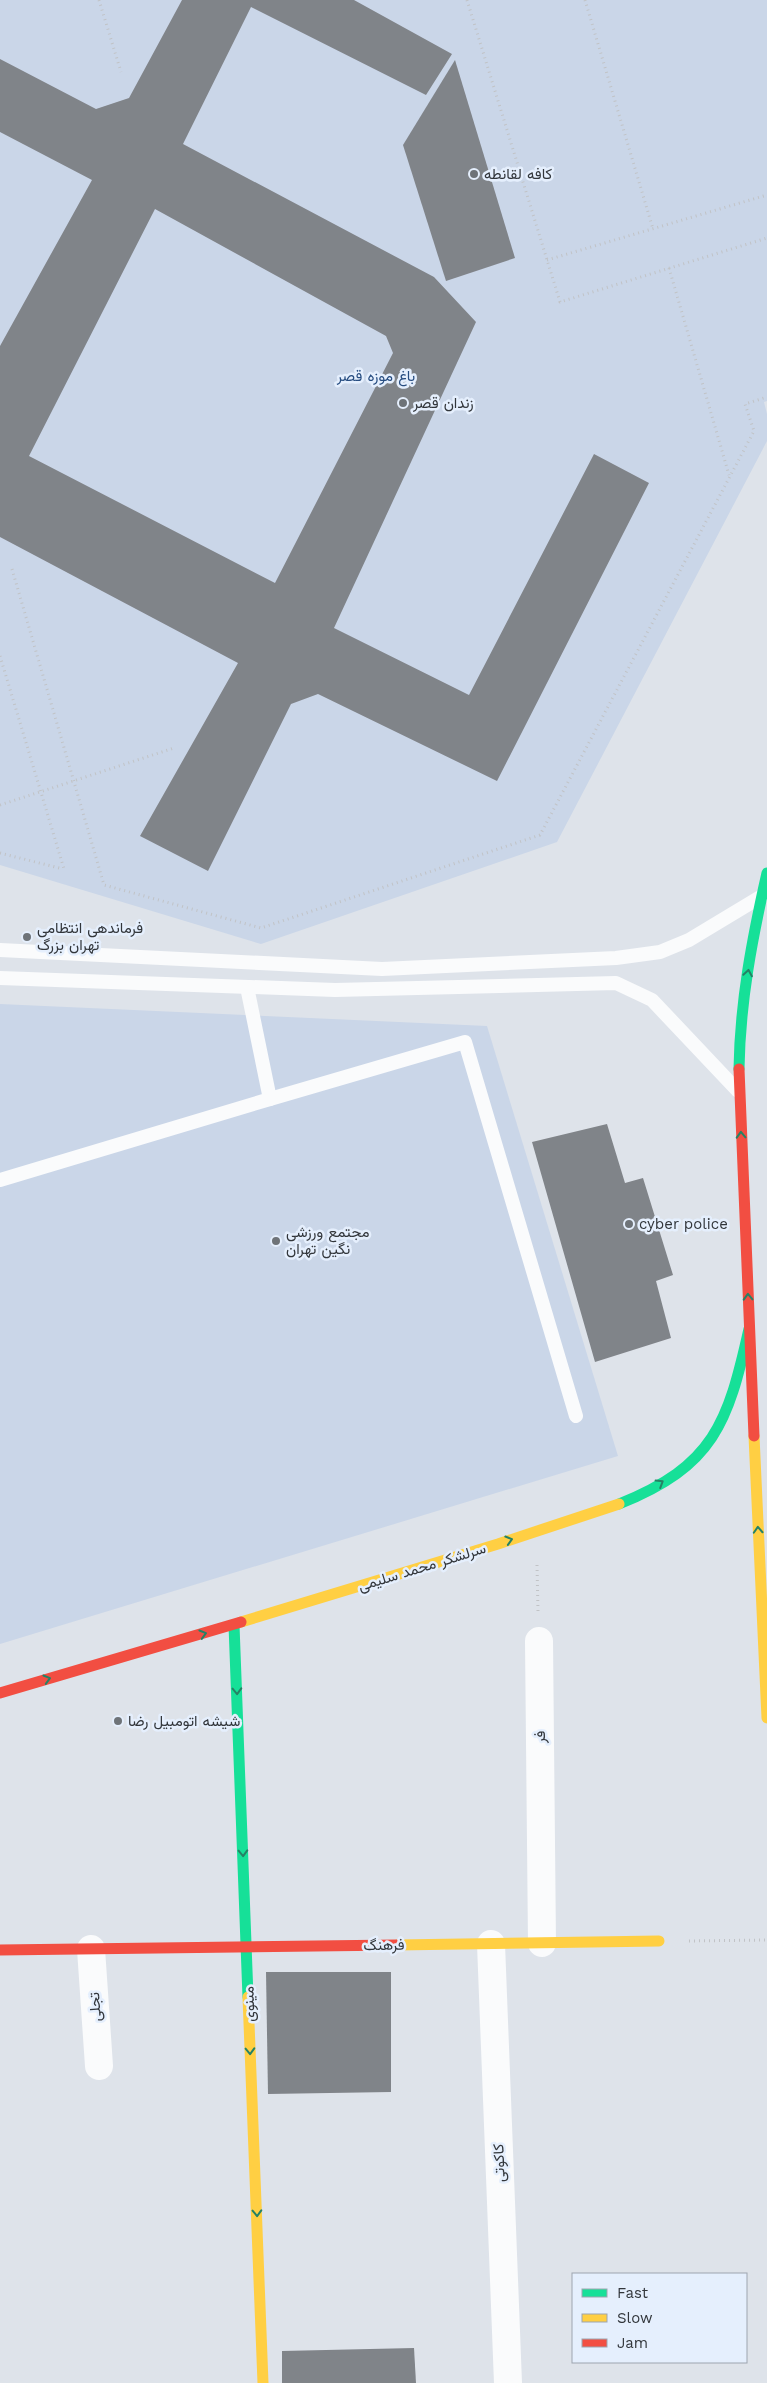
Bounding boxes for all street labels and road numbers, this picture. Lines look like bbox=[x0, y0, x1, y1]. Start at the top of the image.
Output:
street label: سرلشکر محمد سلیمی bbox=[356, 1539, 489, 1596]
street label: فر bbox=[531, 1730, 549, 1744]
street label: فرهنگ bbox=[363, 1936, 405, 1954]
street label: مینوی bbox=[239, 1986, 260, 2022]
street label: تجلی bbox=[85, 1991, 106, 2022]
street label: کاکوتی bbox=[489, 2143, 510, 2182]

